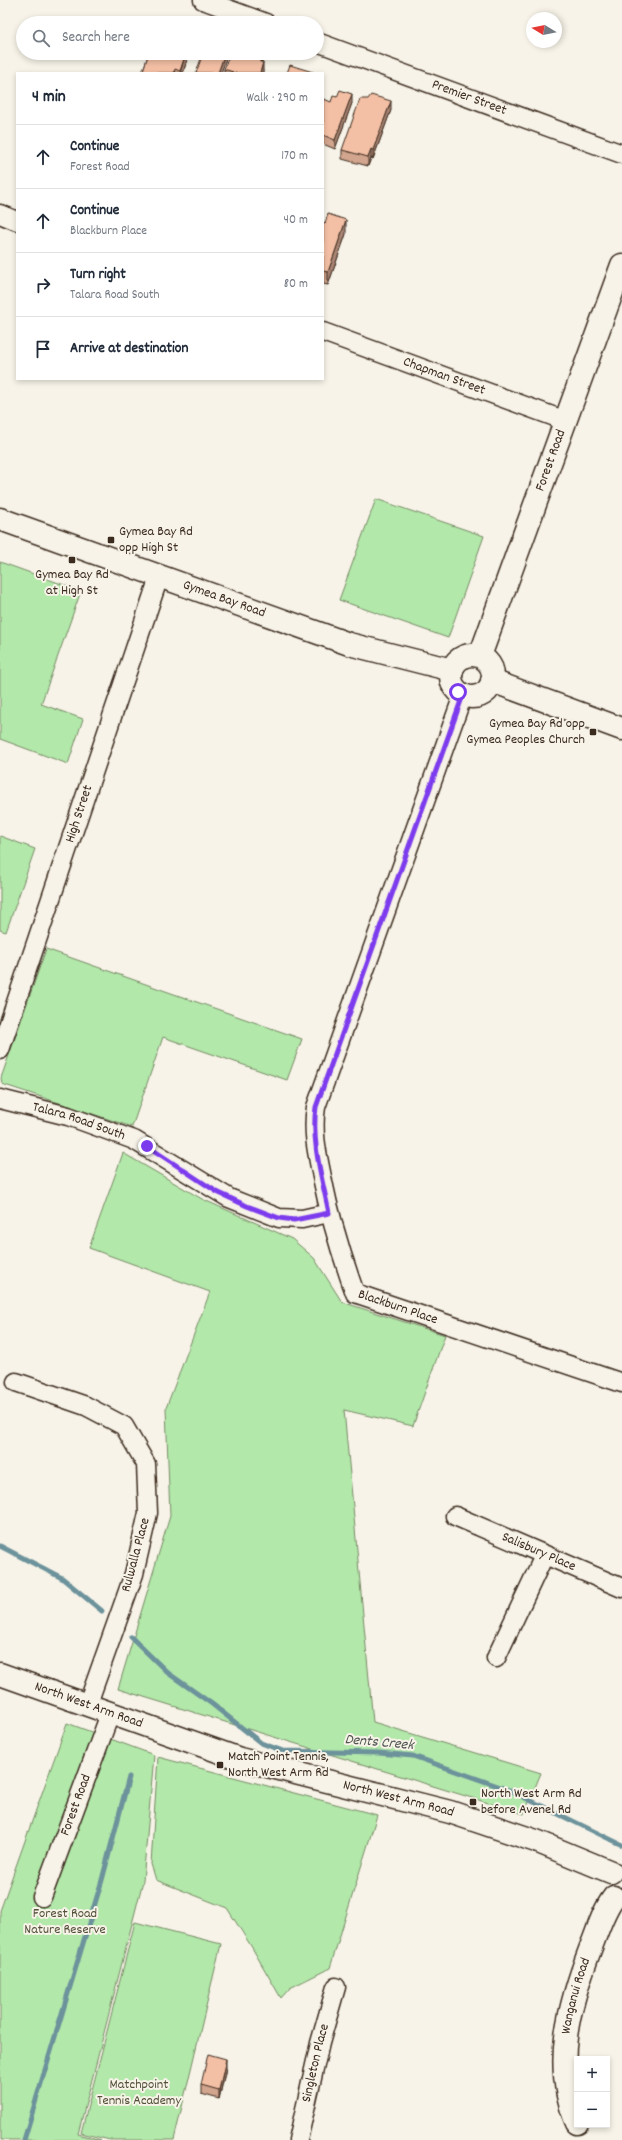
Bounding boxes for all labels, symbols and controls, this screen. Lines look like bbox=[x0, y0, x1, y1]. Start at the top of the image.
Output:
north arrow bbox=[526, 12, 562, 48]
search box bbox=[16, 16, 324, 60]
icon: search bbox=[30, 27, 52, 49]
text: Search here bbox=[62, 27, 130, 49]
street label: Premier Street bbox=[429, 75, 509, 121]
text: 4 min bbox=[32, 86, 66, 110]
text: Walk · 290 m bbox=[246, 89, 308, 108]
text: Continue bbox=[70, 136, 119, 158]
icon: ahead bbox=[32, 146, 54, 168]
text: 170 m bbox=[281, 147, 308, 166]
text: Forest Road bbox=[70, 158, 130, 177]
text: Continue bbox=[70, 200, 119, 222]
icon: ahead bbox=[32, 210, 54, 232]
text: 40 m bbox=[284, 211, 308, 230]
text: Blackburn Place bbox=[70, 222, 147, 241]
text: Turn right bbox=[70, 264, 126, 286]
icon: right bbox=[32, 274, 54, 296]
text: 80 m bbox=[284, 275, 308, 294]
text: Talara Road South bbox=[70, 286, 160, 305]
icon: arrive bbox=[32, 338, 54, 360]
text: Arrive at destination bbox=[70, 338, 188, 360]
street label: Chapman Street bbox=[400, 352, 488, 401]
street label: Forest Road bbox=[531, 427, 571, 494]
place label: Gymea Bay Rd opp High St bbox=[119, 522, 193, 558]
marker: Gymea Bay Rd opp High St bbox=[106, 535, 116, 545]
marker: Gymea Bay Rd at High St bbox=[67, 555, 77, 565]
place label: Gymea Bay Rd at High St bbox=[35, 565, 109, 601]
street label: Gymea Bay Road bbox=[180, 575, 268, 623]
route start bbox=[449, 683, 467, 701]
place label: Gymea Bay Rd opp Gymea Peoples Church bbox=[466, 714, 585, 750]
marker: Gymea Bay Rd opp Gymea Peoples Church bbox=[588, 727, 598, 737]
street label: High Street bbox=[60, 783, 98, 845]
street label: Talara Road South bbox=[30, 1097, 128, 1146]
route end bbox=[138, 1137, 156, 1155]
street label: Blackburn Place bbox=[355, 1285, 440, 1330]
street label: Rulwalla Place bbox=[116, 1516, 156, 1594]
street label: Salisbury Place bbox=[498, 1527, 579, 1577]
street label: North West Arm Road bbox=[32, 1677, 145, 1734]
water label: Dents Creek bbox=[344, 1729, 416, 1757]
place label: Match Point Tennis, North West Arm Rd bbox=[228, 1747, 329, 1783]
marker: Match Point Tennis, North West Arm Rd bbox=[215, 1760, 225, 1770]
street label: Forest Road bbox=[56, 1771, 97, 1839]
street label: North West Arm Road bbox=[341, 1775, 457, 1823]
place label: North West Arm Rd before Avenel Rd bbox=[481, 1784, 582, 1820]
marker: North West Arm Rd before Avenel Rd bbox=[468, 1797, 478, 1807]
park label: Forest Road Nature Reserve bbox=[24, 1904, 106, 1940]
street label: Wanganui Road bbox=[556, 1955, 596, 2036]
street label: Singleton Place bbox=[297, 2021, 335, 2104]
map controls bbox=[574, 2056, 610, 2128]
button: + bbox=[574, 2056, 610, 2092]
park label: Matchpoint Tennis Academy bbox=[97, 2075, 181, 2111]
button: − bbox=[574, 2092, 610, 2128]

